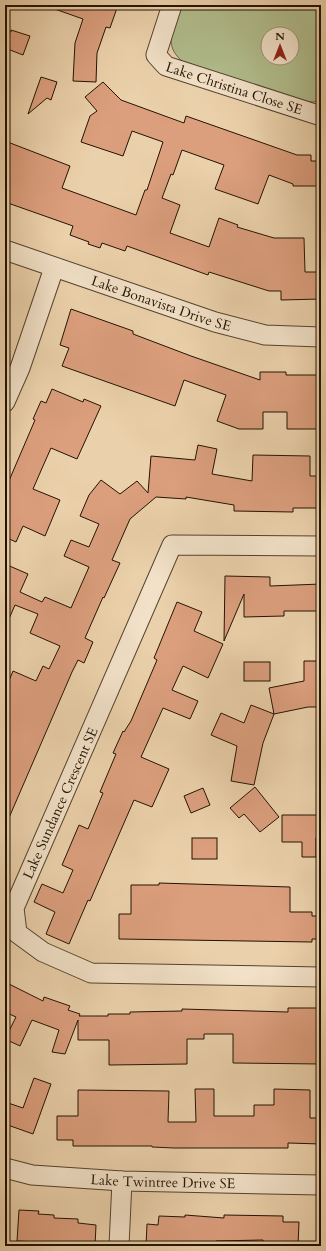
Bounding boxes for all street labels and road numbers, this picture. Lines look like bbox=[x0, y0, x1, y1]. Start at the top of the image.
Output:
street label: Lake Christina Close SE bbox=[163, 58, 305, 120]
street label: Lake Bonavista Drive SE bbox=[89, 271, 233, 336]
street label: Lake Sundance Crescent SE bbox=[18, 724, 103, 882]
street label: Lake Twintree Drive SE bbox=[90, 1170, 236, 1193]

